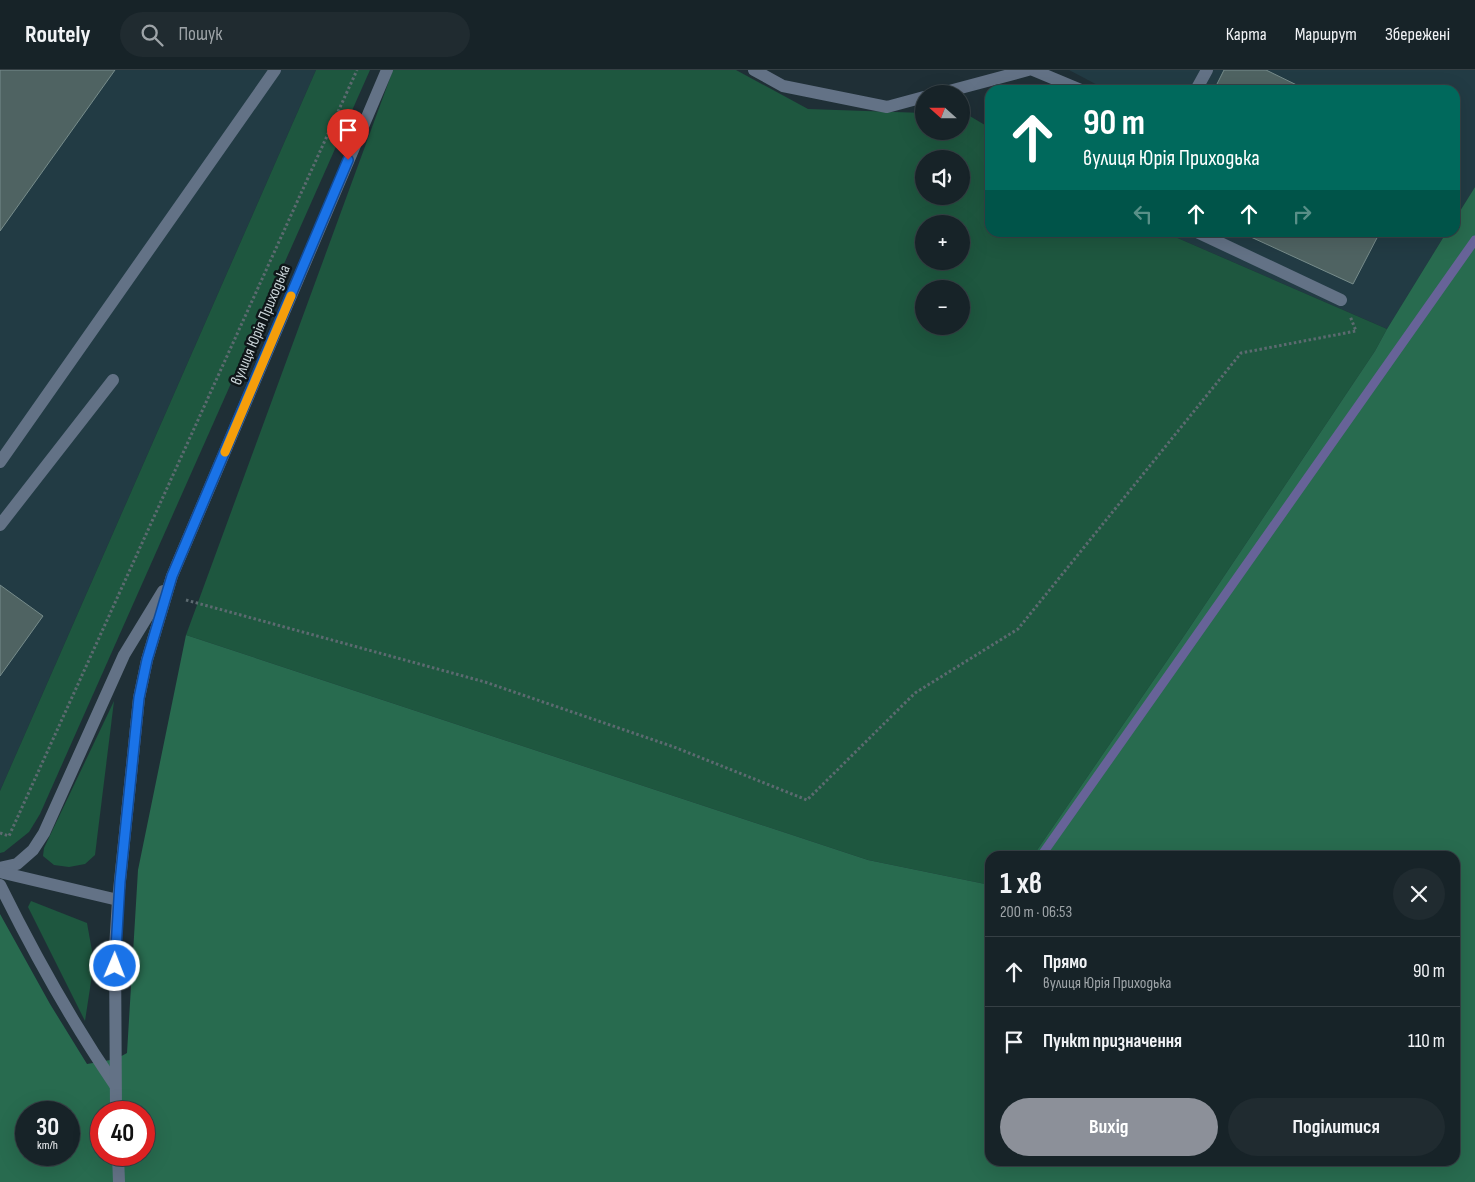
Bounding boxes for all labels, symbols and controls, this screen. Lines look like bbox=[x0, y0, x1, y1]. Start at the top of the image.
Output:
search box bbox=[120, 12, 470, 57]
text: Routely bbox=[25, 20, 90, 49]
icon: search bbox=[138, 21, 166, 49]
text: Пошук bbox=[178, 23, 222, 46]
text: Карта bbox=[1226, 24, 1267, 45]
text: Маршрут bbox=[1295, 24, 1357, 45]
text: Збережені bbox=[1385, 24, 1450, 45]
north arrow bbox=[915, 85, 970, 140]
map controls bbox=[915, 85, 970, 335]
text: 90 m bbox=[1083, 102, 1145, 145]
icon: ahead bbox=[1000, 105, 1065, 170]
pin bbox=[327, 109, 369, 160]
icon: arrive bbox=[334, 116, 362, 144]
text: вулиця Юрія Приходька bbox=[1083, 145, 1260, 172]
button: sound bbox=[915, 150, 970, 205]
icon: left bbox=[1129, 200, 1157, 228]
icon: ahead bbox=[1182, 200, 1210, 228]
icon: ahead bbox=[1235, 200, 1263, 228]
icon: right bbox=[1288, 200, 1316, 228]
button: + bbox=[915, 215, 970, 270]
street label: вулиця Юрія Приходька bbox=[227, 262, 295, 388]
button: − bbox=[915, 280, 970, 335]
text: 1 хв bbox=[1000, 866, 1042, 902]
button: close bbox=[1393, 868, 1445, 920]
text: 200 m · 06:53 bbox=[1000, 903, 1072, 922]
position arrow bbox=[88, 939, 140, 991]
text: Прямо bbox=[1043, 951, 1087, 974]
icon: ahead bbox=[1000, 958, 1028, 986]
text: 90 m bbox=[1413, 960, 1445, 983]
text: вулиця Юрія Приходька bbox=[1043, 974, 1172, 993]
icon: arrive bbox=[1000, 1028, 1028, 1056]
text: Пункт призначення bbox=[1043, 1030, 1182, 1053]
text: 110 m bbox=[1408, 1030, 1445, 1053]
button: Вихід bbox=[1000, 1098, 1218, 1156]
button: Поділитися bbox=[1228, 1098, 1445, 1156]
speed limit sign: 40 bbox=[90, 1101, 155, 1166]
text: 30 bbox=[36, 1112, 59, 1143]
text: km/h bbox=[37, 1138, 58, 1153]

